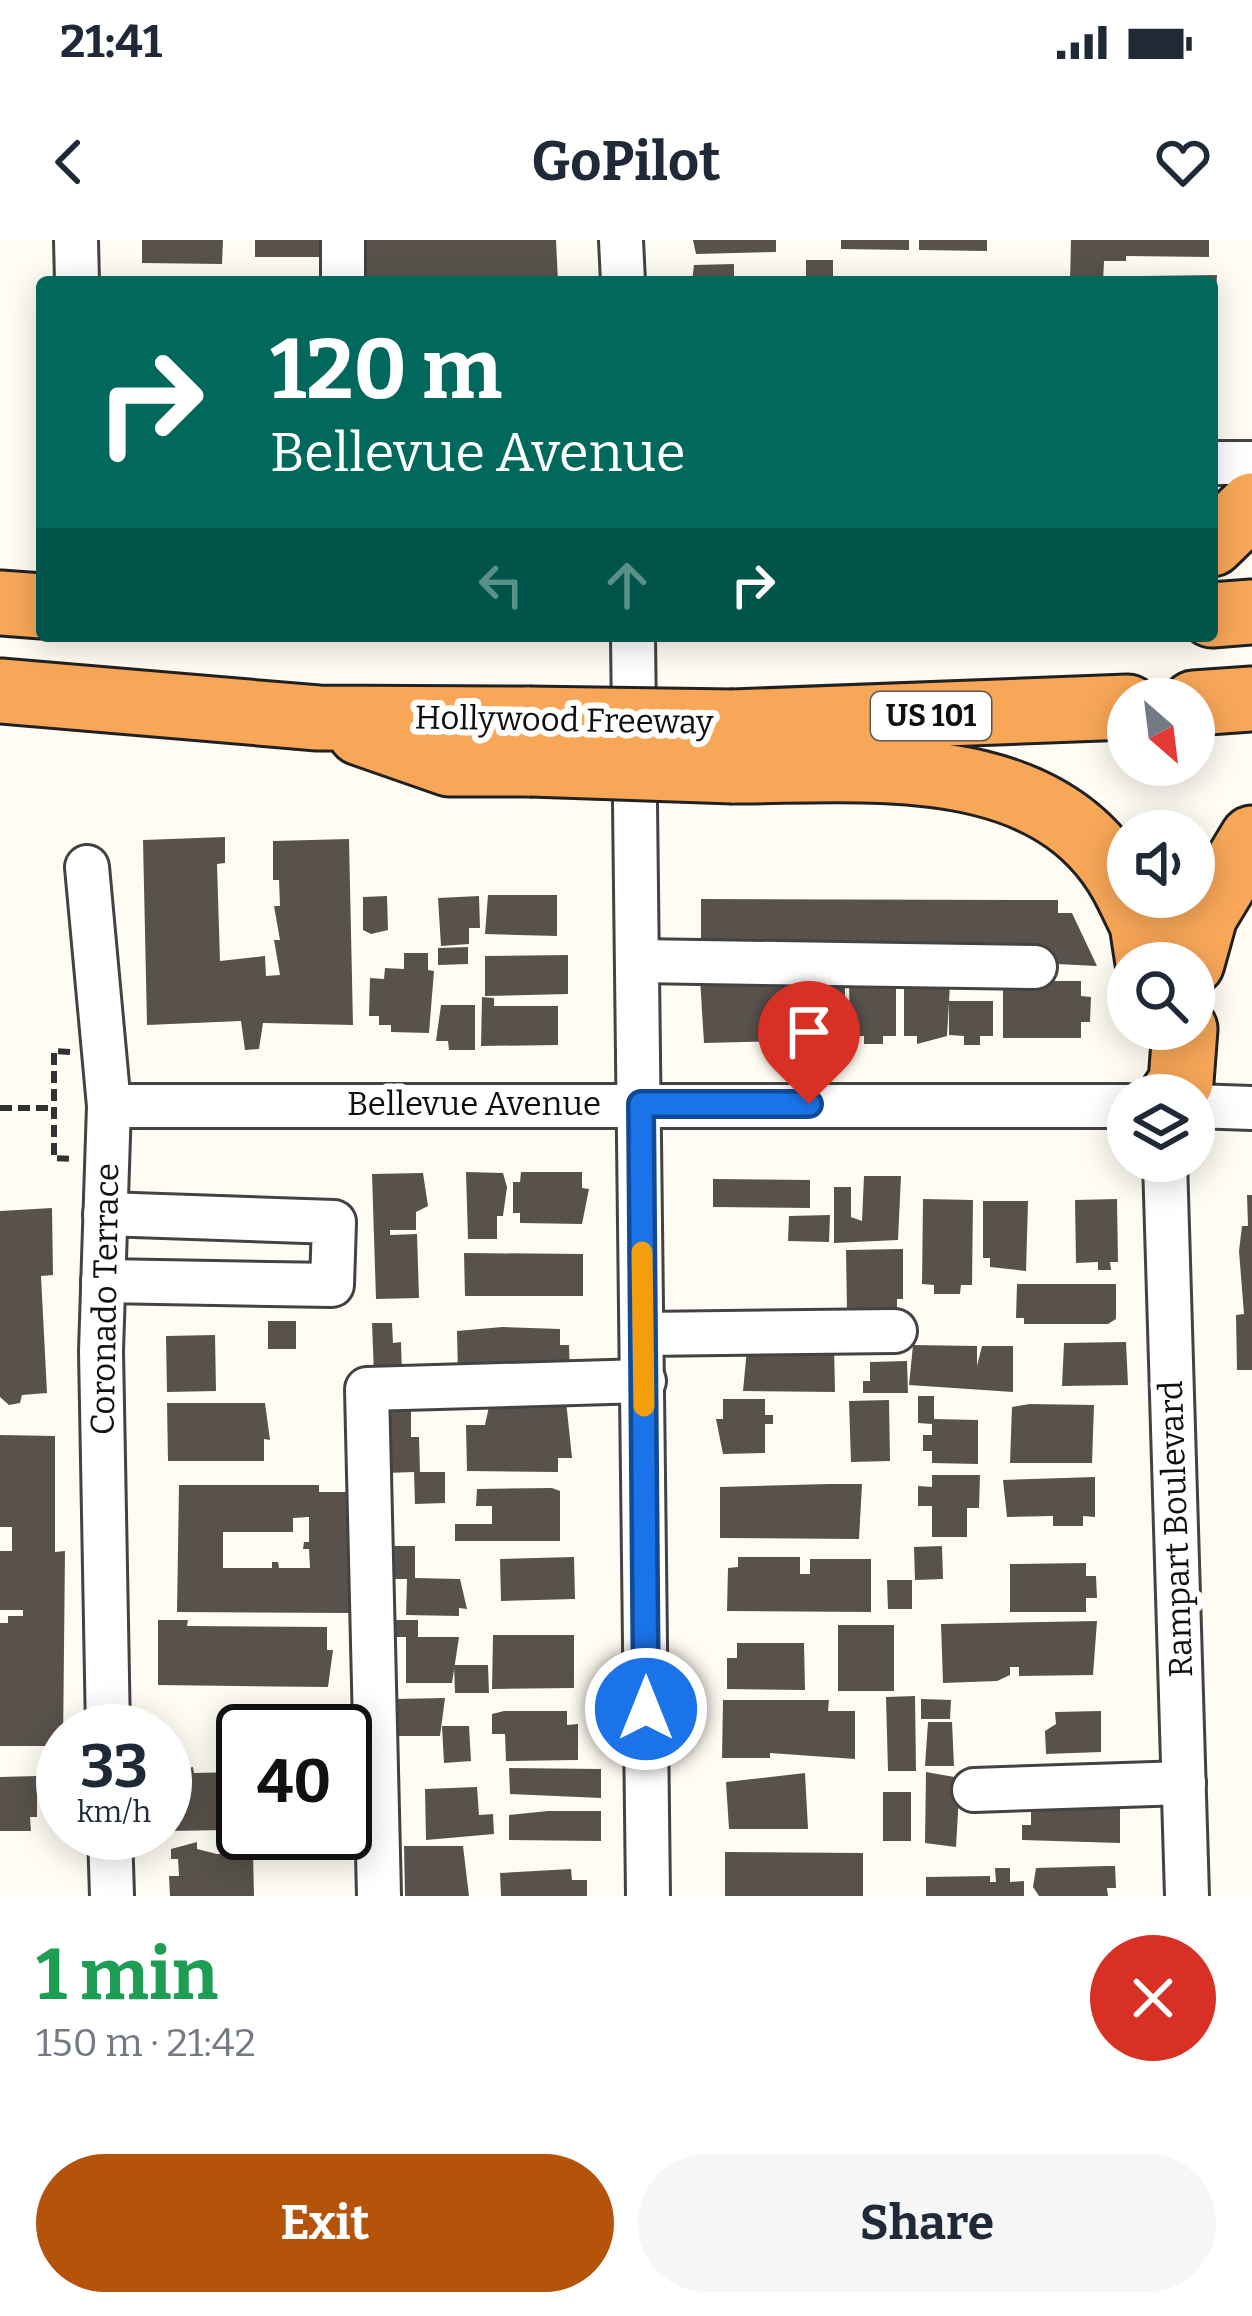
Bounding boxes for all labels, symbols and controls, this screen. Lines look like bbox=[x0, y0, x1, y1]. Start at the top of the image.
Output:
text: 21:41 bbox=[60, 15, 162, 69]
icon: back bbox=[36, 129, 102, 195]
icon: heart bbox=[1150, 129, 1216, 195]
text: GoPilot bbox=[531, 130, 721, 194]
text: 120 m bbox=[270, 319, 502, 420]
icon: right bbox=[72, 324, 228, 480]
text: Bellevue Avenue bbox=[270, 421, 686, 485]
icon: left bbox=[468, 552, 534, 618]
icon: ahead bbox=[594, 552, 660, 618]
icon: right bbox=[720, 552, 786, 618]
north arrow bbox=[1107, 678, 1215, 786]
map controls bbox=[1107, 678, 1215, 1182]
road number: US 101 bbox=[871, 692, 991, 740]
street label: Hollywood Freeway bbox=[414, 697, 714, 743]
button: sound bbox=[1107, 810, 1215, 918]
button: search bbox=[1107, 942, 1215, 1050]
pin bbox=[758, 981, 860, 1104]
icon: arrive bbox=[776, 999, 842, 1065]
button: layers bbox=[1107, 1074, 1215, 1182]
street label: Bellevue Avenue bbox=[347, 1084, 601, 1124]
street label: Coronado Terrace bbox=[83, 1163, 127, 1435]
street label: Rampart Boulevard bbox=[1151, 1380, 1201, 1678]
position arrow bbox=[583, 1646, 709, 1772]
speed limit sign: 40 bbox=[216, 1704, 372, 1860]
text: 33 bbox=[80, 1731, 148, 1803]
text: km/h bbox=[77, 1794, 151, 1830]
text: 1 min bbox=[36, 1932, 218, 2018]
button: close bbox=[1090, 1935, 1216, 2061]
text: 150 m · 21:42 bbox=[36, 2020, 256, 2066]
button: Exit bbox=[36, 2154, 614, 2292]
button: Share bbox=[638, 2154, 1216, 2292]

